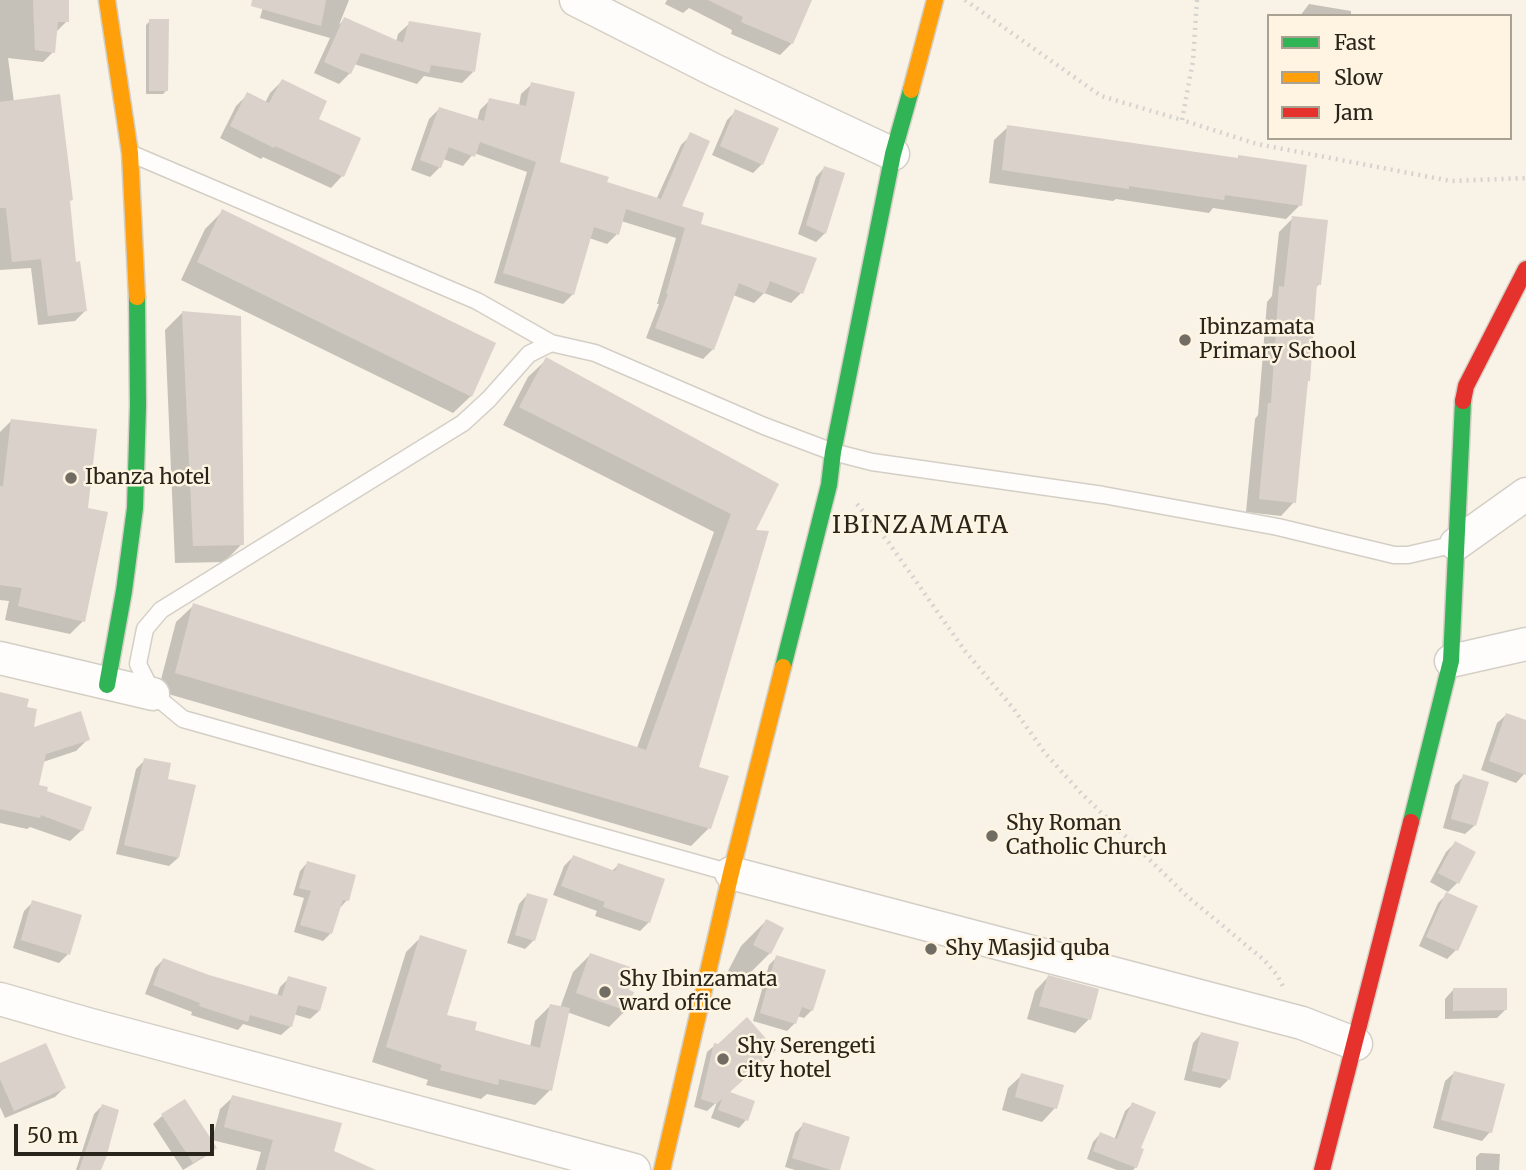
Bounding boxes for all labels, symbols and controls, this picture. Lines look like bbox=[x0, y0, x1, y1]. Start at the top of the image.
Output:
legend bbox=[1267, 14, 1512, 140]
text: Fast bbox=[1334, 29, 1376, 56]
text: Slow bbox=[1334, 64, 1383, 91]
text: Jam bbox=[1334, 99, 1373, 126]
place label: Ibinzamata Primary School bbox=[1199, 315, 1356, 365]
marker: Ibinzamata Primary School bbox=[1177, 332, 1193, 348]
place label: Ibanza hotel bbox=[85, 465, 210, 491]
marker: Ibanza hotel bbox=[63, 470, 79, 486]
district label: IBINZAMATA bbox=[833, 512, 1009, 540]
place label: Shy Roman Catholic Church bbox=[1006, 811, 1167, 861]
marker: Shy Roman Catholic Church bbox=[984, 828, 1000, 844]
place label: Shy Masjid quba bbox=[945, 936, 1110, 962]
marker: Shy Masjid quba bbox=[923, 941, 939, 957]
place label: Shy Ibinzamata ward office bbox=[619, 967, 778, 1017]
marker: Shy Ibinzamata ward office bbox=[597, 984, 613, 1000]
place label: Shy Serengeti city hotel bbox=[737, 1034, 876, 1084]
marker: Shy Serengeti city hotel bbox=[715, 1051, 731, 1067]
scale bar bbox=[18, 1110, 217, 1154]
text: 50 m bbox=[27, 1122, 78, 1149]

